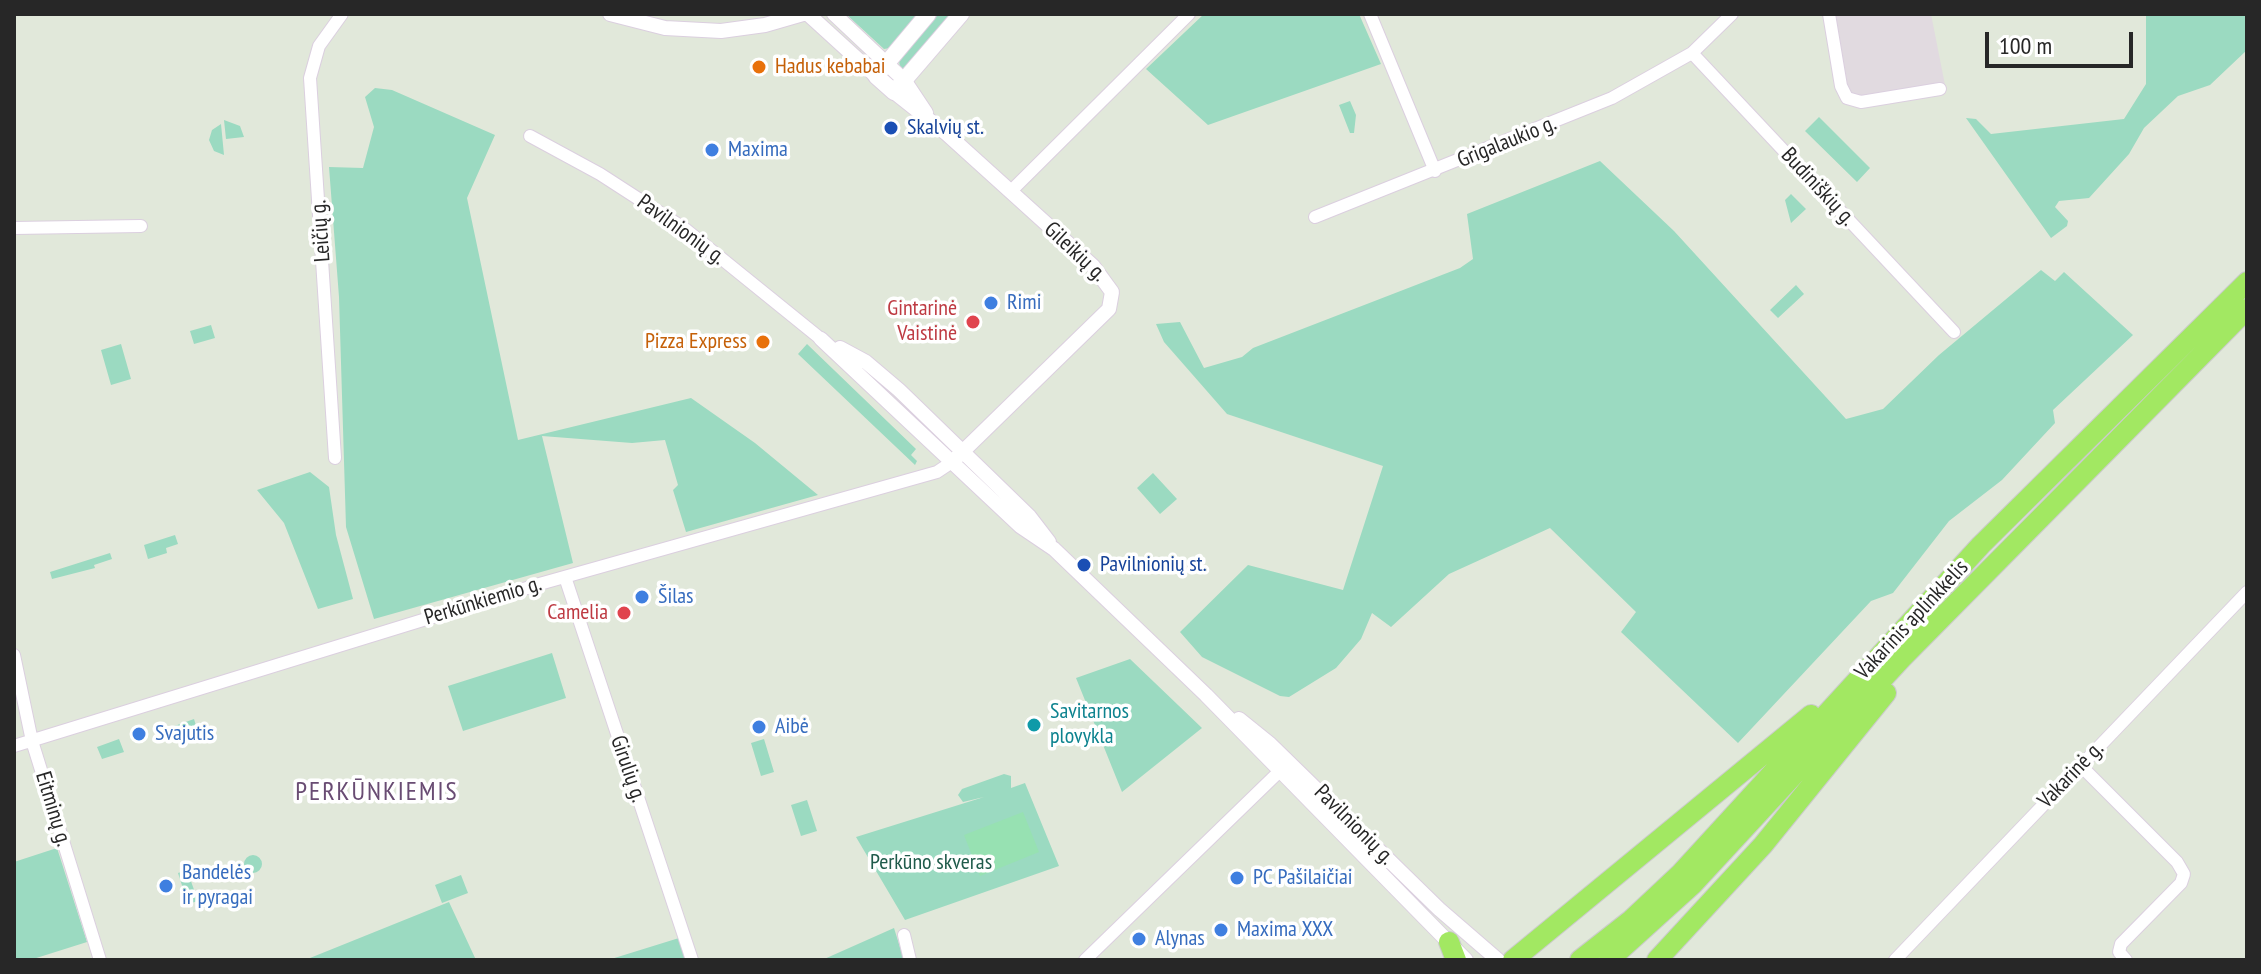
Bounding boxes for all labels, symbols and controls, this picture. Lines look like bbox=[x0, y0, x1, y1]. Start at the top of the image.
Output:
scale bar bbox=[1989, 16, 2137, 66]
text: 100 m bbox=[1999, 30, 2052, 61]
place label: Hadus kebabai bbox=[775, 54, 886, 80]
marker: Hadus kebabai bbox=[750, 58, 768, 76]
street label: Grigalaukio g. bbox=[1454, 110, 1560, 174]
place label: Skalvių st. bbox=[907, 115, 984, 141]
marker: Skalvių st. bbox=[882, 119, 900, 137]
place label: Maxima bbox=[728, 137, 788, 163]
marker: Maxima bbox=[703, 141, 721, 159]
street label: Budiniškių g. bbox=[1775, 143, 1861, 231]
street label: Pavilnionių g. bbox=[632, 189, 730, 271]
street label: Leičių g. bbox=[306, 199, 336, 263]
street label: Gileikių g. bbox=[1038, 217, 1112, 287]
place label: Rimi bbox=[1007, 290, 1041, 316]
marker: Rimi bbox=[982, 294, 1000, 312]
place label: Gintarinė Vaistinė bbox=[887, 296, 957, 348]
marker: Gintarinė Vaistinė bbox=[964, 313, 982, 331]
place label: Pizza Express bbox=[645, 329, 747, 355]
marker: Pizza Express bbox=[754, 333, 772, 351]
place label: Pavilnionių st. bbox=[1100, 552, 1207, 578]
street label: Vakarinis aplinkkelis bbox=[1850, 555, 1974, 685]
marker: Pavilnionių st. bbox=[1075, 556, 1093, 574]
street label: Perkūnkiemio g. bbox=[421, 571, 545, 631]
place label: Šilas bbox=[658, 584, 694, 610]
marker: Šilas bbox=[633, 588, 651, 606]
place label: Camelia bbox=[547, 600, 608, 626]
marker: Camelia bbox=[615, 604, 633, 622]
place label: Savitarnos plovykla bbox=[1050, 699, 1129, 750]
place label: Aibė bbox=[775, 714, 809, 740]
marker: Savitarnos plovykla bbox=[1025, 716, 1043, 734]
marker: Aibė bbox=[750, 718, 768, 736]
place label: Svajutis bbox=[155, 721, 214, 747]
marker: Svajutis bbox=[130, 725, 148, 743]
street label: Girulių g. bbox=[604, 732, 652, 806]
street label: Vakarinė g. bbox=[2033, 736, 2109, 814]
street label: Eitminų g. bbox=[29, 768, 77, 850]
district label: PERKŪNKIEMIS bbox=[295, 777, 459, 809]
street label: Pavilnionių g. bbox=[1308, 779, 1400, 871]
park label: Perkūno skveras bbox=[870, 850, 992, 876]
place label: Bandelės ir pyragai bbox=[182, 860, 253, 912]
place label: PC Pašilaičiai bbox=[1253, 865, 1353, 891]
marker: PC Pašilaičiai bbox=[1228, 869, 1246, 887]
marker: Bandelės ir pyragai bbox=[157, 877, 175, 895]
place label: Maxima XXX bbox=[1237, 917, 1333, 943]
marker: Maxima XXX bbox=[1212, 921, 1230, 939]
place label: Alynas bbox=[1155, 926, 1205, 952]
marker: Alynas bbox=[1130, 930, 1148, 948]

